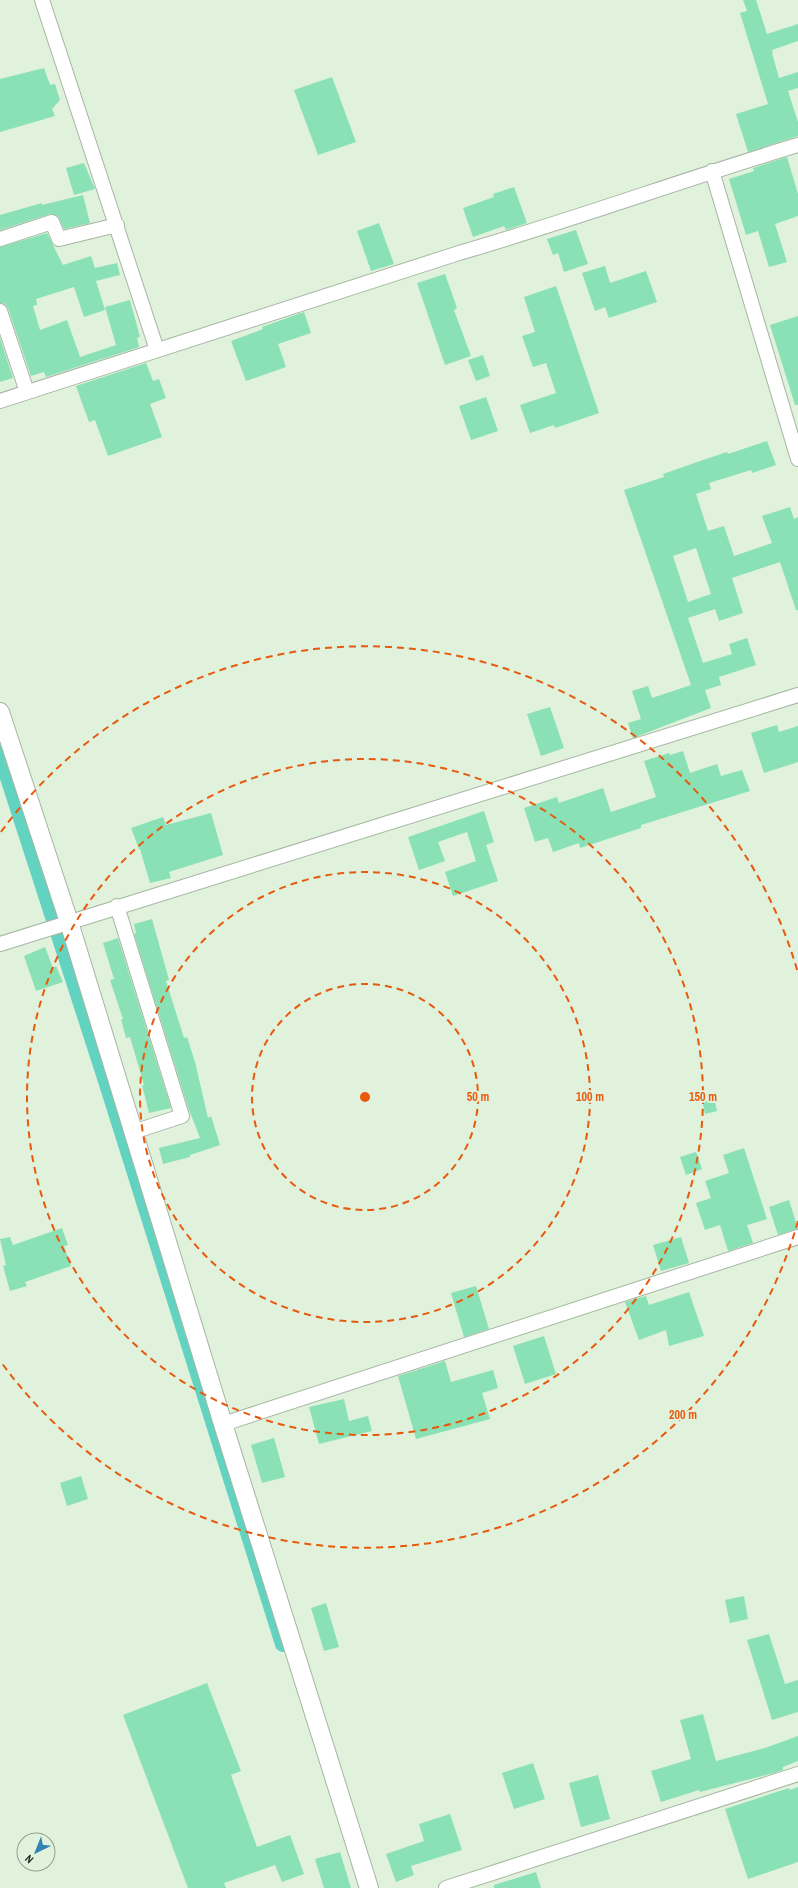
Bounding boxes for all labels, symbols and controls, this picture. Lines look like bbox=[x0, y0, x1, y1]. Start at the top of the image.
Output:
text: 50 m bbox=[467, 1089, 489, 1105]
text: 100 m bbox=[576, 1089, 604, 1105]
text: 150 m bbox=[689, 1089, 717, 1105]
centre of rings bbox=[358, 1090, 372, 1104]
text: 200 m bbox=[669, 1407, 697, 1423]
north arrow bbox=[16, 1832, 56, 1872]
text: N bbox=[22, 1852, 36, 1867]

